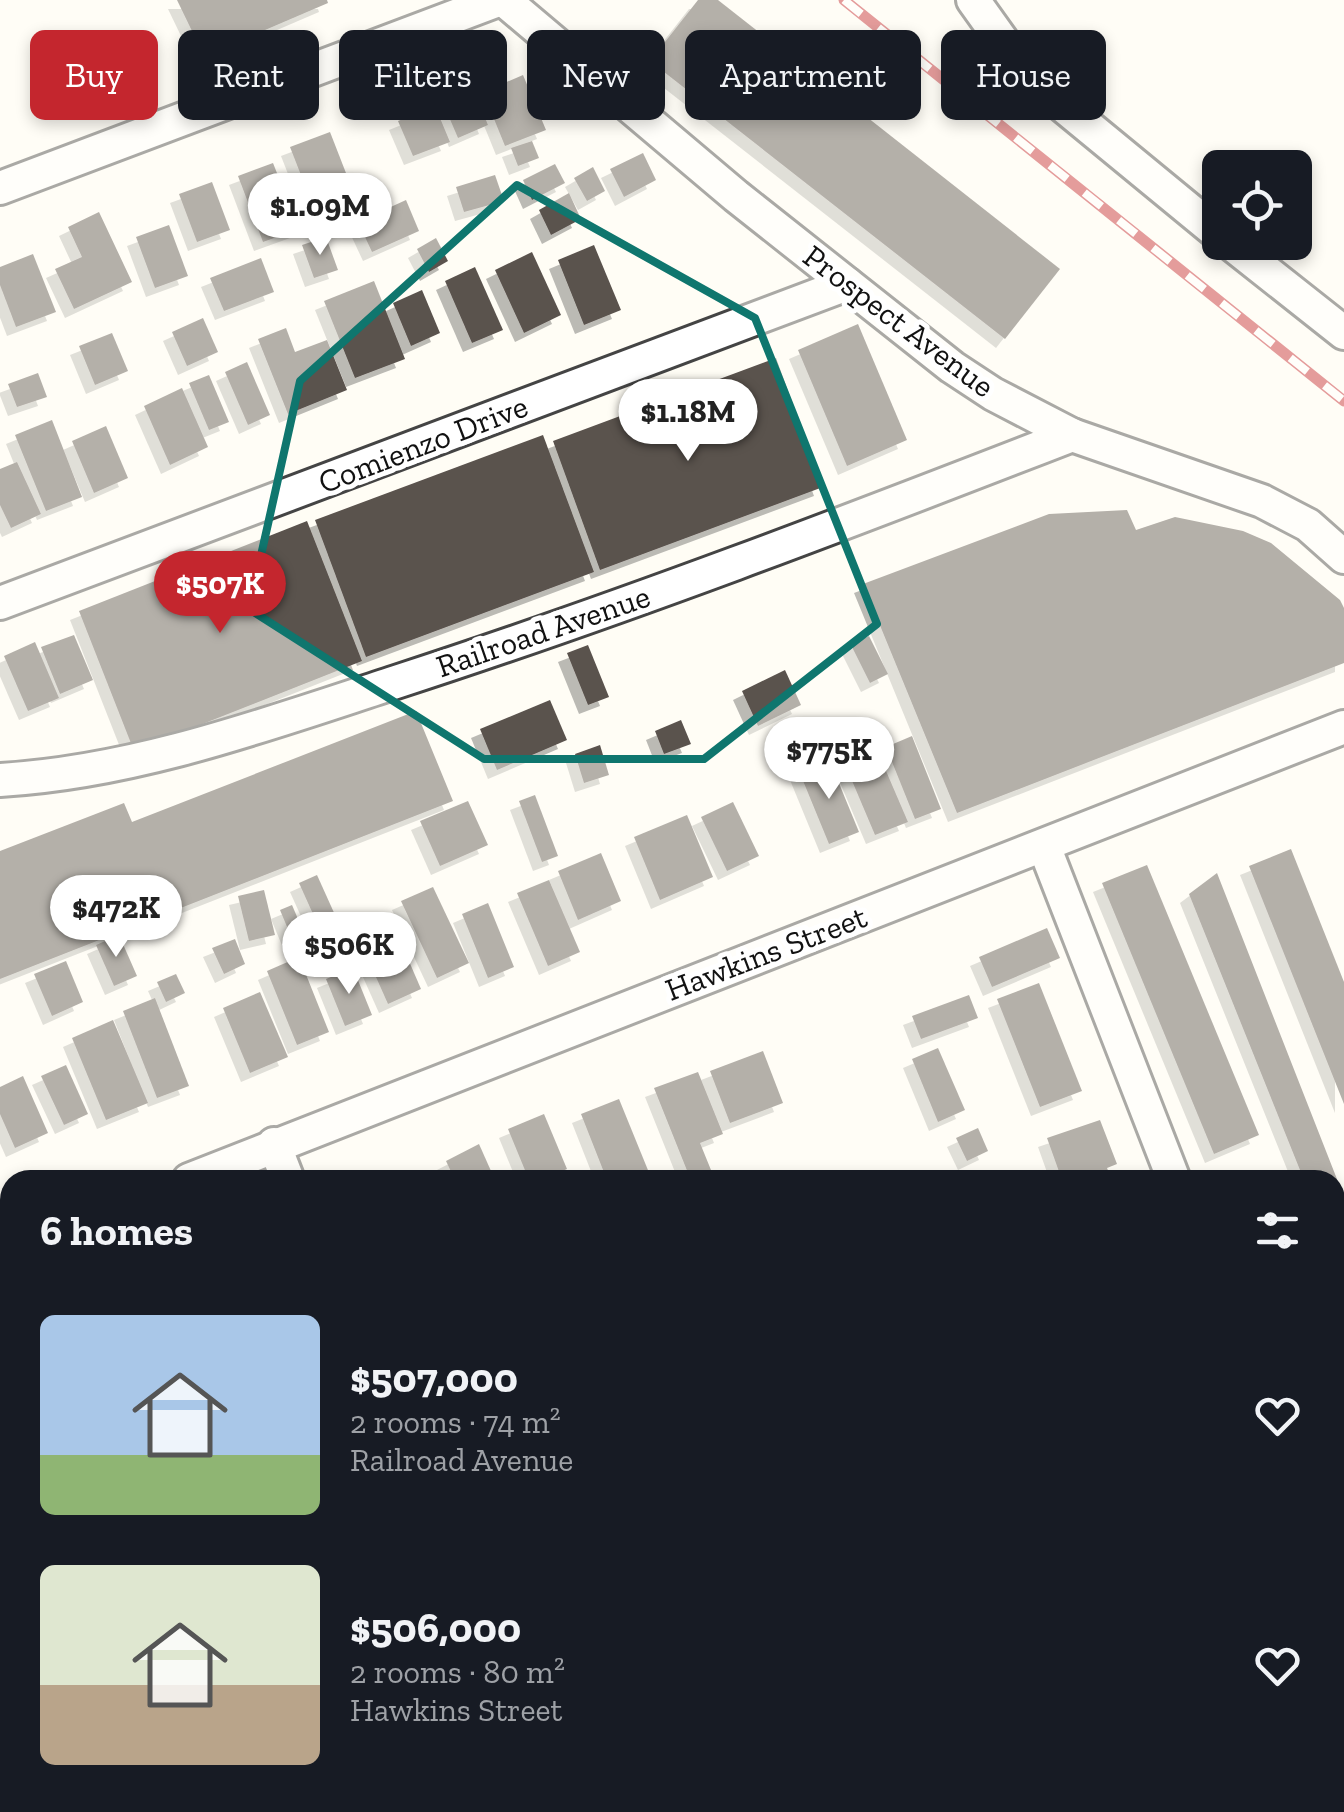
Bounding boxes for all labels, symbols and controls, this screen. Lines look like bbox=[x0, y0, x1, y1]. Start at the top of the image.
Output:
chip: Buy bbox=[30, 30, 158, 120]
chip: Rent bbox=[178, 30, 319, 120]
chip: Filters bbox=[339, 30, 507, 120]
chip: New bbox=[527, 30, 665, 120]
chip: Apartment bbox=[685, 30, 921, 120]
chip: House bbox=[941, 30, 1106, 120]
map controls bbox=[1202, 150, 1312, 260]
button: locate bbox=[1202, 150, 1312, 260]
pin: $1.09M bbox=[239, 173, 401, 258]
text: $1.09M bbox=[270, 186, 370, 224]
street label: Prospect Avenue bbox=[796, 237, 1002, 405]
pin: $1.18M bbox=[607, 379, 769, 464]
street label: Comienzo Drive bbox=[313, 387, 533, 501]
text: $1.18M bbox=[641, 392, 735, 430]
pin: $507K bbox=[150, 551, 290, 636]
text: $507K bbox=[176, 564, 264, 602]
street label: Railroad Avenue bbox=[431, 577, 655, 685]
pin: $775K bbox=[759, 717, 899, 802]
text: $775K bbox=[786, 730, 872, 768]
pin: $472K bbox=[46, 875, 186, 960]
text: $472K bbox=[72, 888, 160, 926]
street label: Hawkins Street bbox=[660, 897, 872, 1009]
pin: $506K bbox=[279, 912, 419, 997]
text: $506K bbox=[304, 925, 394, 963]
icon: filters bbox=[1250, 1203, 1305, 1258]
text: 6 homes bbox=[40, 1205, 193, 1256]
text: $507,000 bbox=[350, 1352, 518, 1403]
icon: home bbox=[120, 1355, 240, 1475]
icon: heart bbox=[1250, 1388, 1305, 1443]
text: 2 rooms · 74 m² bbox=[350, 1403, 561, 1441]
text: Railroad Avenue bbox=[350, 1441, 573, 1479]
text: $506,000 bbox=[350, 1602, 521, 1653]
icon: home bbox=[120, 1605, 240, 1725]
icon: heart bbox=[1250, 1638, 1305, 1693]
text: 2 rooms · 80 m² bbox=[350, 1653, 565, 1691]
text: Hawkins Street bbox=[350, 1691, 562, 1729]

